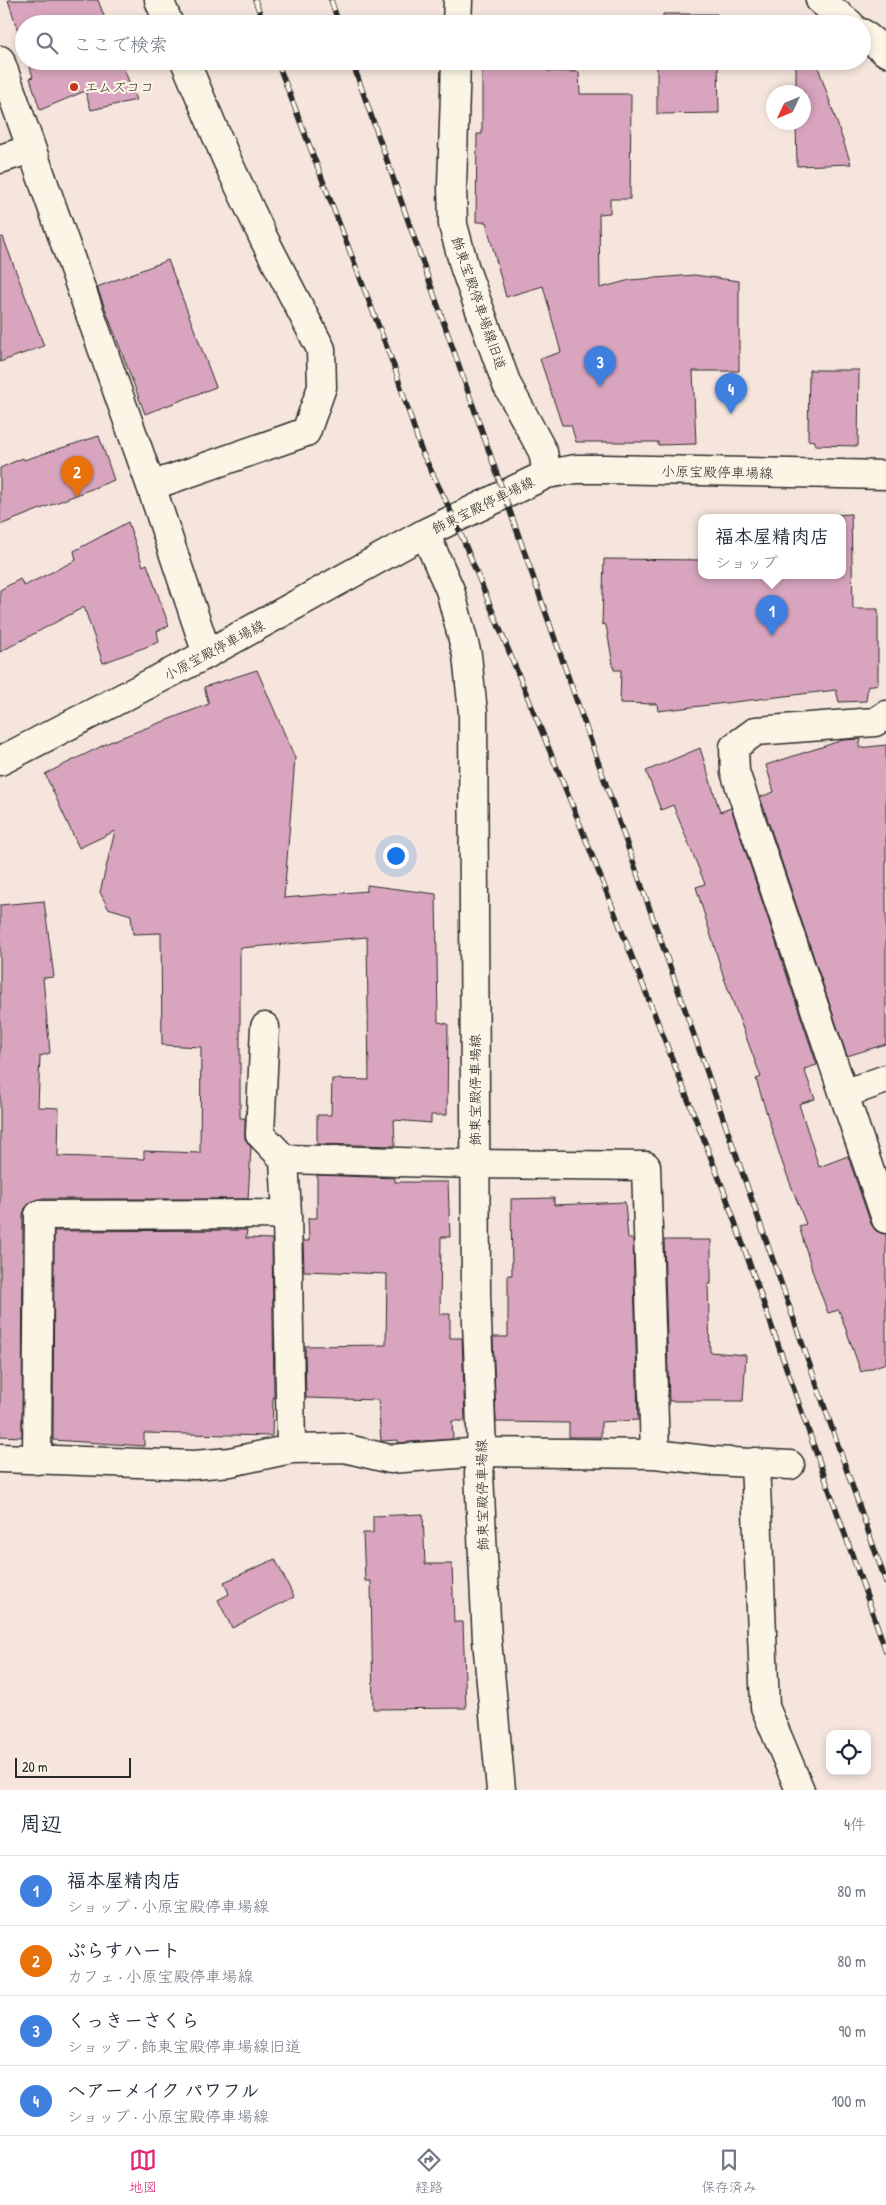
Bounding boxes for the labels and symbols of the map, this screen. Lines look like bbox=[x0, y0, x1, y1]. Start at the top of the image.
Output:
place label: エムズココ bbox=[84, 77, 154, 96]
marker: エムズココ bbox=[68, 81, 80, 93]
north arrow bbox=[766, 85, 811, 130]
street label: 飾東宝殿停車場線旧道 bbox=[448, 234, 511, 372]
pin: 3 bbox=[584, 346, 616, 387]
pin: 4 bbox=[715, 373, 747, 414]
pin: 2 bbox=[61, 456, 93, 497]
street label: 小原宝殿停車場線 bbox=[661, 461, 773, 482]
street label: 飾東宝殿停車場線 bbox=[428, 471, 537, 538]
pin: 1 bbox=[756, 595, 788, 636]
street label: 小原宝殿停車場線 bbox=[160, 615, 268, 684]
your location bbox=[383, 843, 409, 869]
street label: 飾東宝殿停車場線 bbox=[465, 1034, 484, 1146]
street label: 飾東宝殿停車場線 bbox=[471, 1439, 492, 1551]
scale bar bbox=[15, 1755, 131, 1778]

